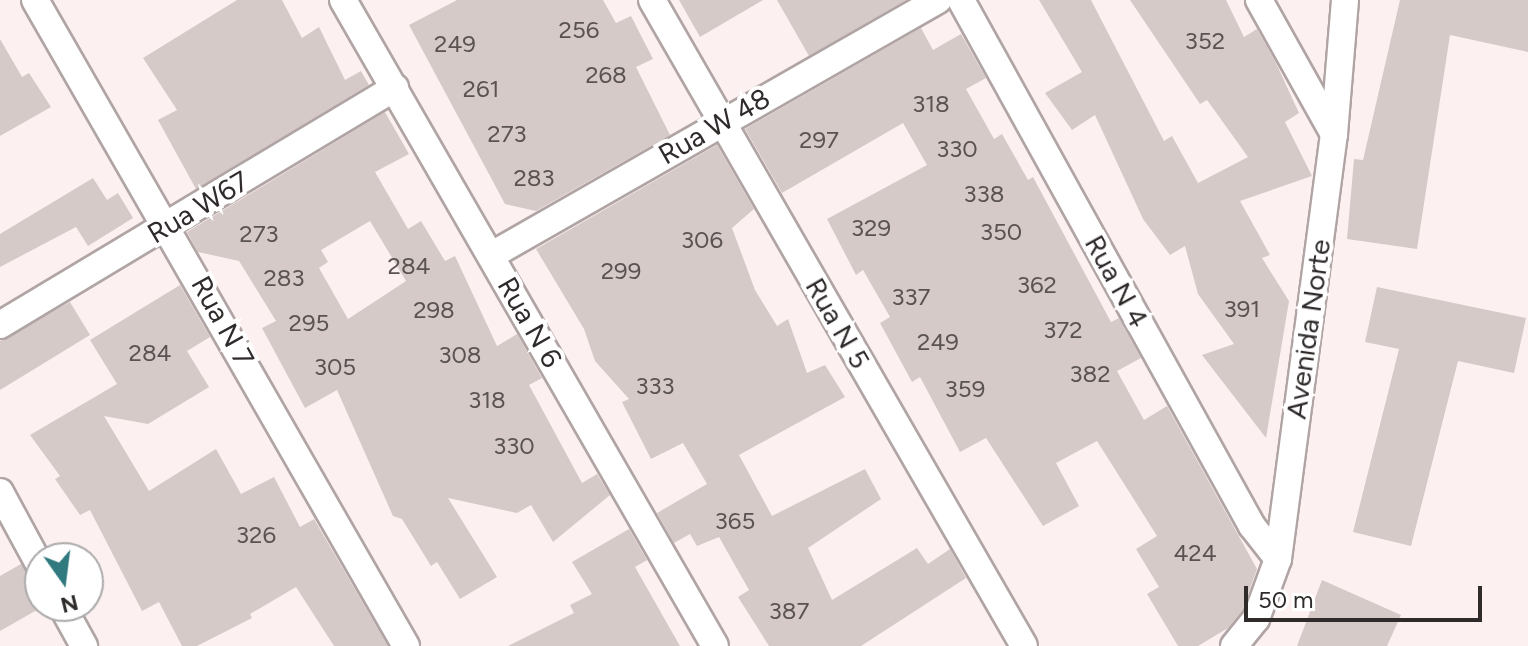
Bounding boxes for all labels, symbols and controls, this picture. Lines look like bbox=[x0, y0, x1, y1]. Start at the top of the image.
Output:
house number: 256 bbox=[559, 16, 599, 44]
house number: 352 bbox=[1185, 27, 1225, 55]
house number: 249 bbox=[434, 30, 476, 58]
house number: 268 bbox=[585, 61, 627, 89]
house number: 261 bbox=[463, 75, 499, 103]
street label: Rua W 48 bbox=[652, 81, 776, 171]
house number: 318 bbox=[912, 90, 950, 118]
house number: 273 bbox=[487, 120, 527, 148]
house number: 297 bbox=[799, 126, 839, 154]
house number: 330 bbox=[936, 135, 978, 163]
street label: Rua W67 bbox=[141, 164, 255, 250]
house number: 283 bbox=[513, 164, 555, 192]
house number: 338 bbox=[964, 180, 1004, 208]
house number: 329 bbox=[851, 214, 891, 242]
house number: 350 bbox=[980, 218, 1022, 246]
house number: 273 bbox=[239, 220, 279, 248]
house number: 306 bbox=[681, 226, 723, 254]
street label: Rua N 4 bbox=[1078, 229, 1156, 333]
street label: Avenida Norte bbox=[1279, 237, 1337, 421]
house number: 284 bbox=[387, 252, 431, 280]
house number: 299 bbox=[601, 257, 641, 285]
house number: 283 bbox=[263, 264, 305, 292]
street label: Rua N 7 bbox=[185, 270, 261, 372]
street label: Rua N 6 bbox=[491, 271, 569, 373]
house number: 362 bbox=[1017, 271, 1057, 299]
street label: Rua N 5 bbox=[799, 272, 877, 374]
house number: 337 bbox=[892, 283, 930, 311]
house number: 391 bbox=[1224, 295, 1260, 323]
house number: 298 bbox=[413, 296, 455, 324]
house number: 295 bbox=[289, 309, 329, 337]
house number: 372 bbox=[1043, 316, 1083, 344]
house number: 249 bbox=[917, 328, 959, 356]
house number: 284 bbox=[128, 339, 172, 367]
house number: 308 bbox=[438, 341, 482, 369]
house number: 305 bbox=[314, 353, 356, 381]
house number: 382 bbox=[1069, 360, 1111, 388]
house number: 333 bbox=[635, 372, 675, 400]
house number: 359 bbox=[945, 375, 985, 403]
house number: 318 bbox=[468, 386, 506, 414]
house number: 330 bbox=[493, 432, 535, 460]
house number: 365 bbox=[715, 507, 755, 535]
house number: 326 bbox=[236, 521, 276, 549]
house number: 424 bbox=[1173, 539, 1217, 567]
north arrow bbox=[24, 542, 104, 622]
scale bar bbox=[1248, 570, 1486, 620]
text: 50 m bbox=[1258, 585, 1314, 614]
text: N bbox=[58, 589, 81, 619]
house number: 387 bbox=[769, 597, 809, 625]

